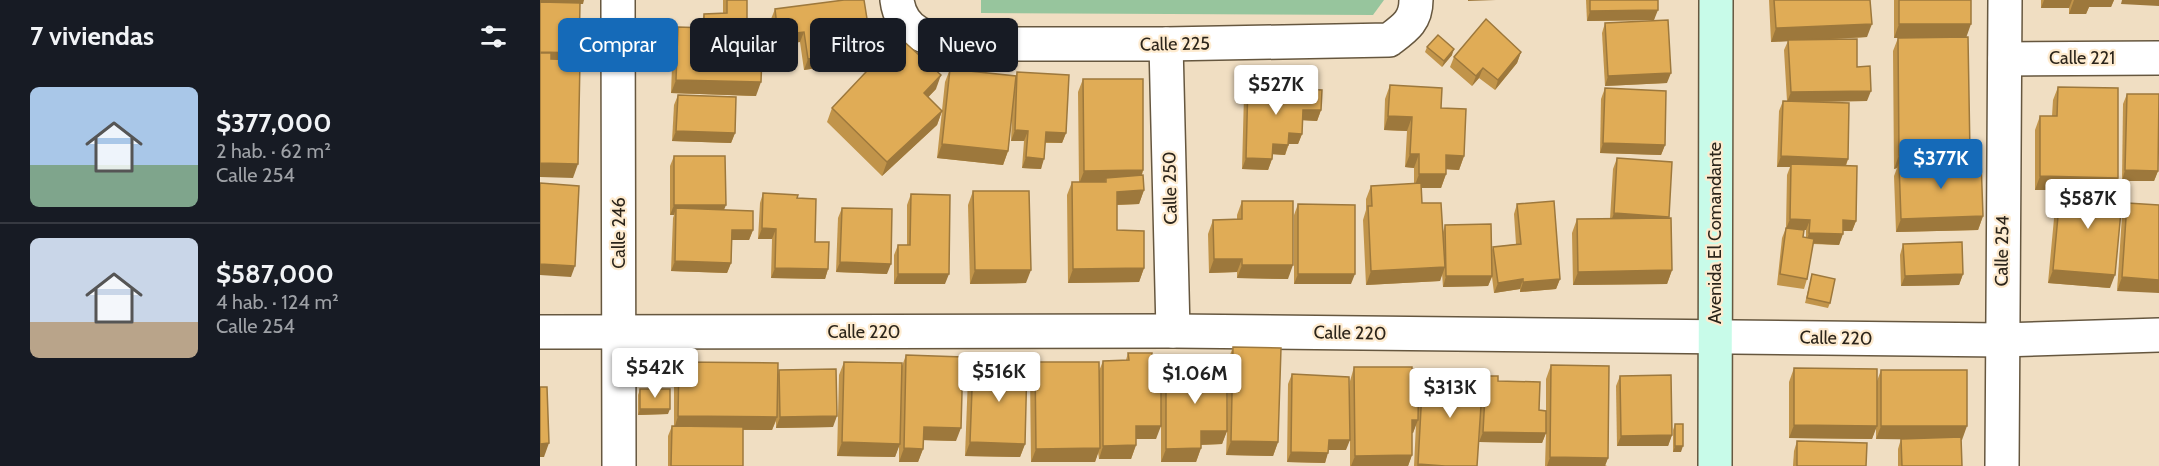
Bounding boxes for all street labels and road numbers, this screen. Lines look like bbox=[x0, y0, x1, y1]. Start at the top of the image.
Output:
street label: Calle 225 bbox=[1140, 32, 1210, 56]
street label: Calle 221 bbox=[2049, 47, 2115, 69]
street label: Avenida El Comandante bbox=[1704, 142, 1726, 324]
street label: Calle 250 bbox=[1158, 151, 1182, 225]
street label: Calle 246 bbox=[608, 197, 630, 269]
street label: Calle 254 bbox=[1990, 215, 2014, 287]
street label: Calle 220 bbox=[828, 321, 900, 343]
street label: Calle 220 bbox=[1313, 321, 1387, 345]
street label: Calle 220 bbox=[1799, 326, 1873, 350]

